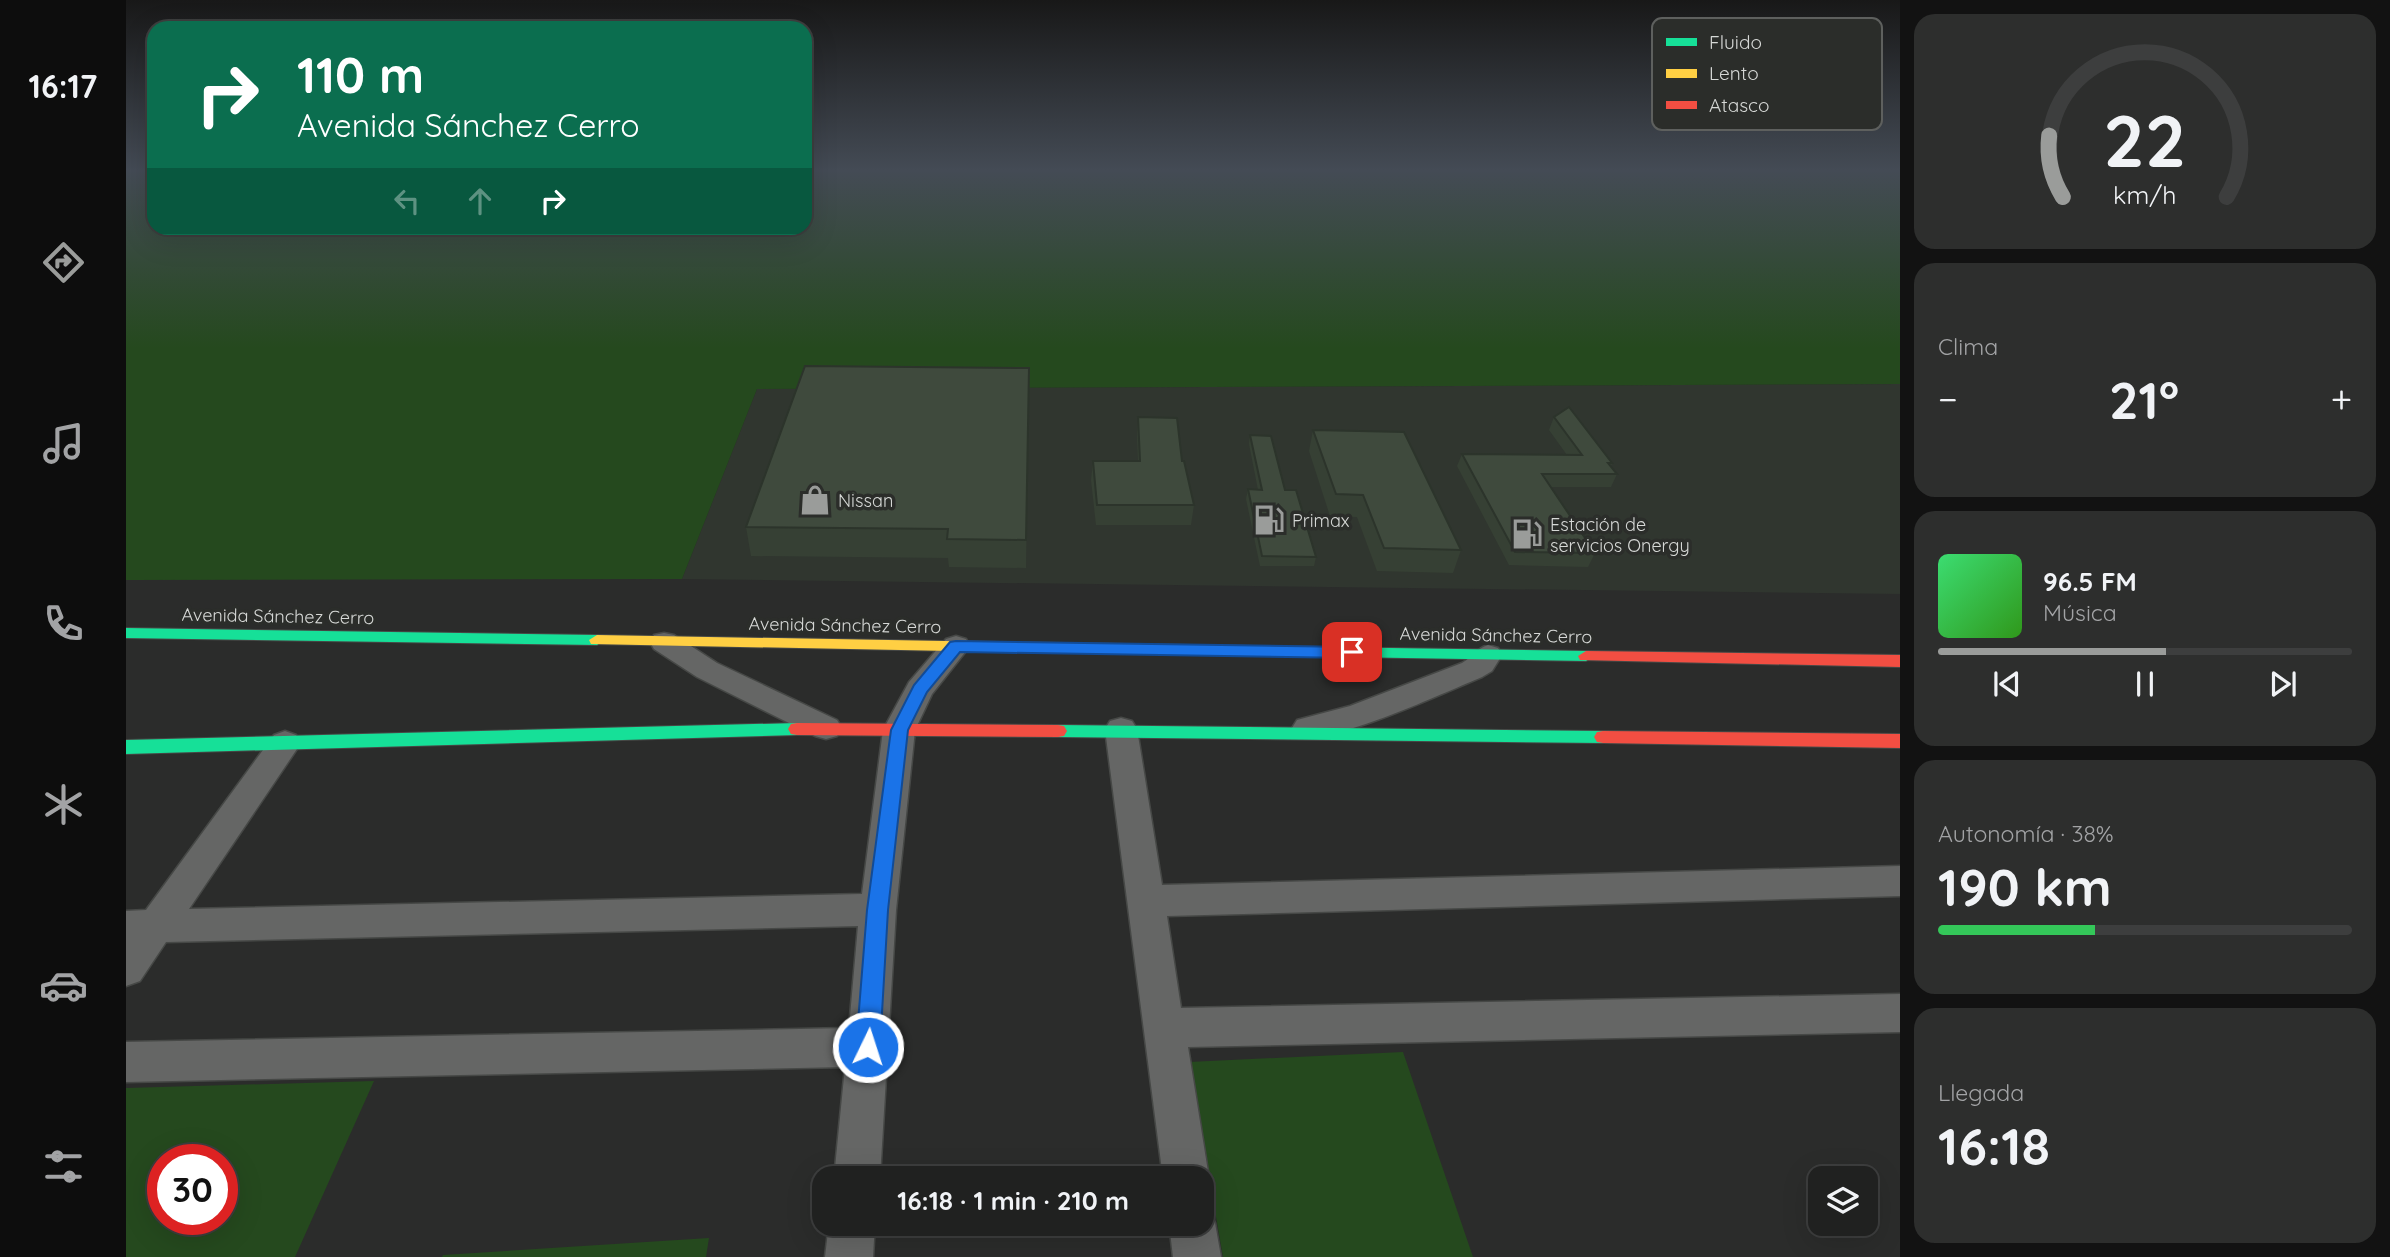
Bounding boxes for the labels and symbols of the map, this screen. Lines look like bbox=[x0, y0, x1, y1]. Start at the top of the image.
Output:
legend bbox=[1652, 18, 1882, 130]
text: Fluido bbox=[1709, 30, 1762, 54]
text: Lento bbox=[1709, 61, 1759, 85]
text: Atasco bbox=[1709, 93, 1769, 117]
shop icon: Nissan bbox=[798, 483, 832, 517]
place label: Nissan bbox=[838, 489, 893, 512]
fuel station icon: Primax bbox=[1252, 503, 1286, 537]
place label: Primax bbox=[1292, 509, 1350, 532]
place label: Estación de servicios Onergy bbox=[1550, 513, 1690, 557]
fuel station icon: Estación de servicios Onergy bbox=[1510, 517, 1544, 551]
street label: Avenida Sánchez Cerro bbox=[181, 603, 375, 629]
street label: Avenida Sánchez Cerro bbox=[748, 612, 942, 638]
pin bbox=[1322, 622, 1382, 682]
street label: Avenida Sánchez Cerro bbox=[1399, 622, 1593, 648]
position arrow bbox=[831, 1010, 905, 1084]
speed limit sign: 30 bbox=[147, 1144, 238, 1235]

